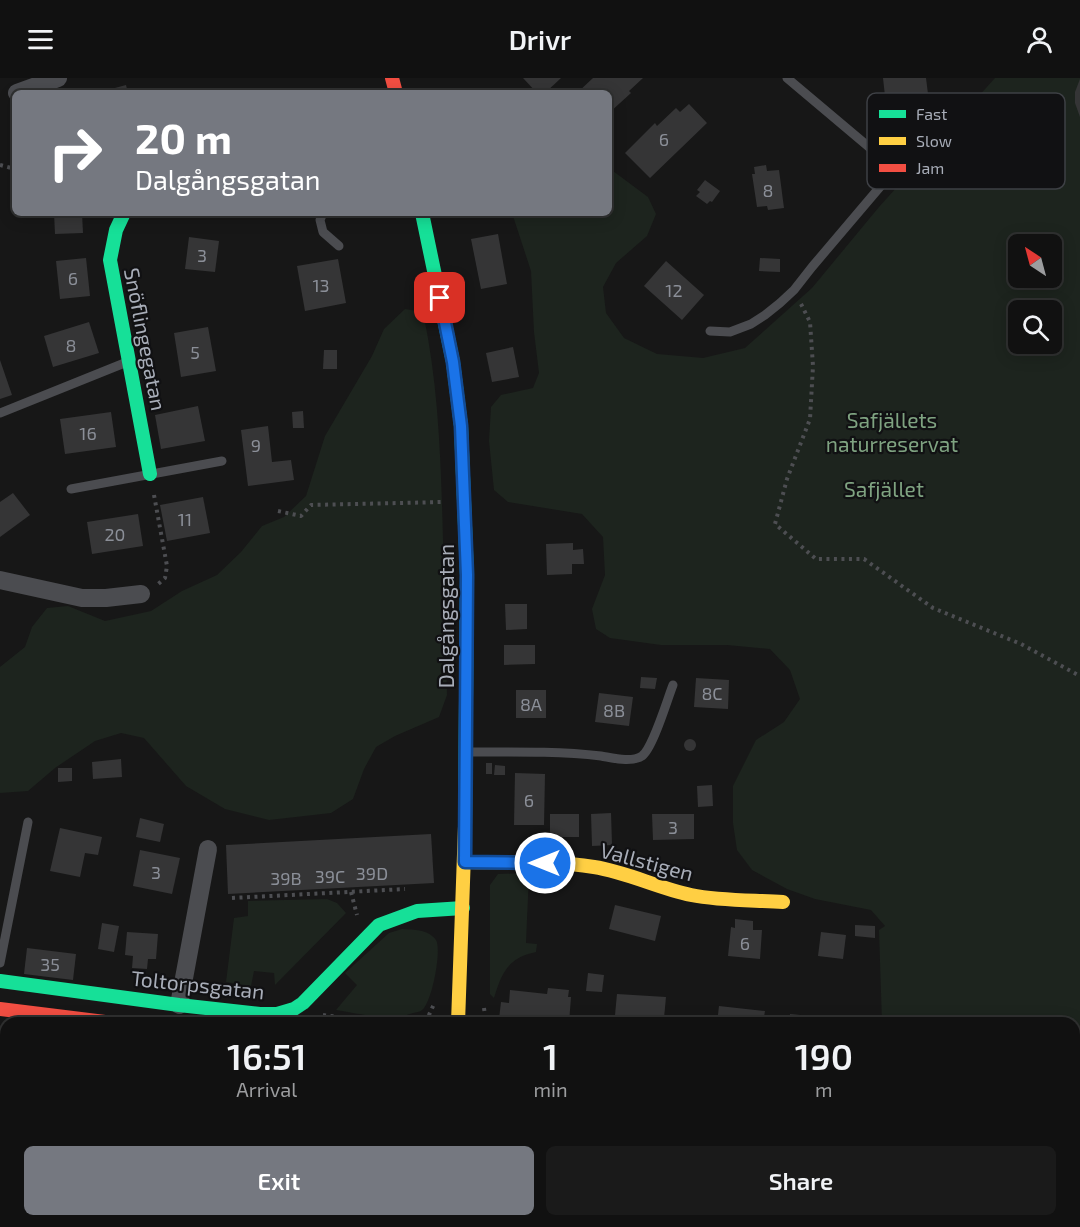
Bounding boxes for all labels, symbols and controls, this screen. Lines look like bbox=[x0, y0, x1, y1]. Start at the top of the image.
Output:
icon: menu bbox=[24, 23, 57, 56]
text: Drivr bbox=[509, 23, 571, 55]
icon: person bbox=[1023, 23, 1056, 56]
legend bbox=[867, 93, 1065, 189]
text: Fast bbox=[916, 104, 947, 123]
text: 20 m bbox=[135, 112, 232, 162]
icon: right bbox=[36, 114, 114, 192]
house number: 6 bbox=[659, 128, 669, 150]
text: Slow bbox=[916, 131, 952, 150]
text: Jam bbox=[916, 158, 944, 177]
text: Dalgångsgatan bbox=[135, 163, 321, 195]
house number: 8 bbox=[763, 179, 773, 201]
north arrow bbox=[1008, 234, 1062, 288]
map controls bbox=[1008, 234, 1062, 354]
house number: 3 bbox=[197, 244, 207, 266]
street label: Snöflingegatan bbox=[120, 265, 172, 413]
house number: 6 bbox=[68, 267, 78, 289]
pin bbox=[414, 272, 465, 323]
house number: 13 bbox=[312, 274, 330, 296]
house number: 12 bbox=[665, 279, 683, 301]
icon: arrive bbox=[423, 281, 456, 314]
button: search bbox=[1008, 300, 1062, 354]
house number: 8 bbox=[66, 334, 76, 356]
house number: 5 bbox=[190, 341, 200, 363]
park label: Safjällets naturreservat bbox=[826, 407, 958, 456]
house number: 16 bbox=[79, 422, 97, 444]
house number: 9 bbox=[251, 434, 261, 456]
park label: Safjället bbox=[844, 476, 924, 502]
house number: 11 bbox=[178, 508, 192, 530]
house number: 20 bbox=[105, 523, 125, 545]
street label: Dalgångsgatan bbox=[433, 544, 458, 688]
house number: 8C bbox=[701, 682, 723, 704]
house number: 8A bbox=[520, 693, 543, 715]
house number: 8B bbox=[603, 699, 625, 721]
house number: 6 bbox=[524, 789, 534, 811]
house number: 3 bbox=[668, 816, 678, 838]
position arrow bbox=[513, 831, 577, 895]
street label: Vallstigen bbox=[598, 837, 696, 885]
house number: 3 bbox=[151, 861, 161, 883]
house number: 39D bbox=[356, 862, 388, 884]
house number: 39C bbox=[315, 865, 345, 887]
house number: 39B bbox=[270, 867, 302, 889]
house number: 6 bbox=[740, 932, 750, 954]
house number: 35 bbox=[40, 953, 60, 975]
street label: Toltorpsgatan bbox=[130, 965, 266, 1003]
text: 16:51 bbox=[227, 1034, 307, 1077]
text: 1 bbox=[543, 1034, 558, 1077]
text: 190 bbox=[795, 1034, 853, 1077]
text: Arrival bbox=[236, 1077, 297, 1101]
text: min bbox=[534, 1077, 568, 1101]
text: m bbox=[815, 1077, 833, 1101]
button: Exit bbox=[24, 1146, 534, 1215]
button: Share bbox=[546, 1146, 1056, 1215]

